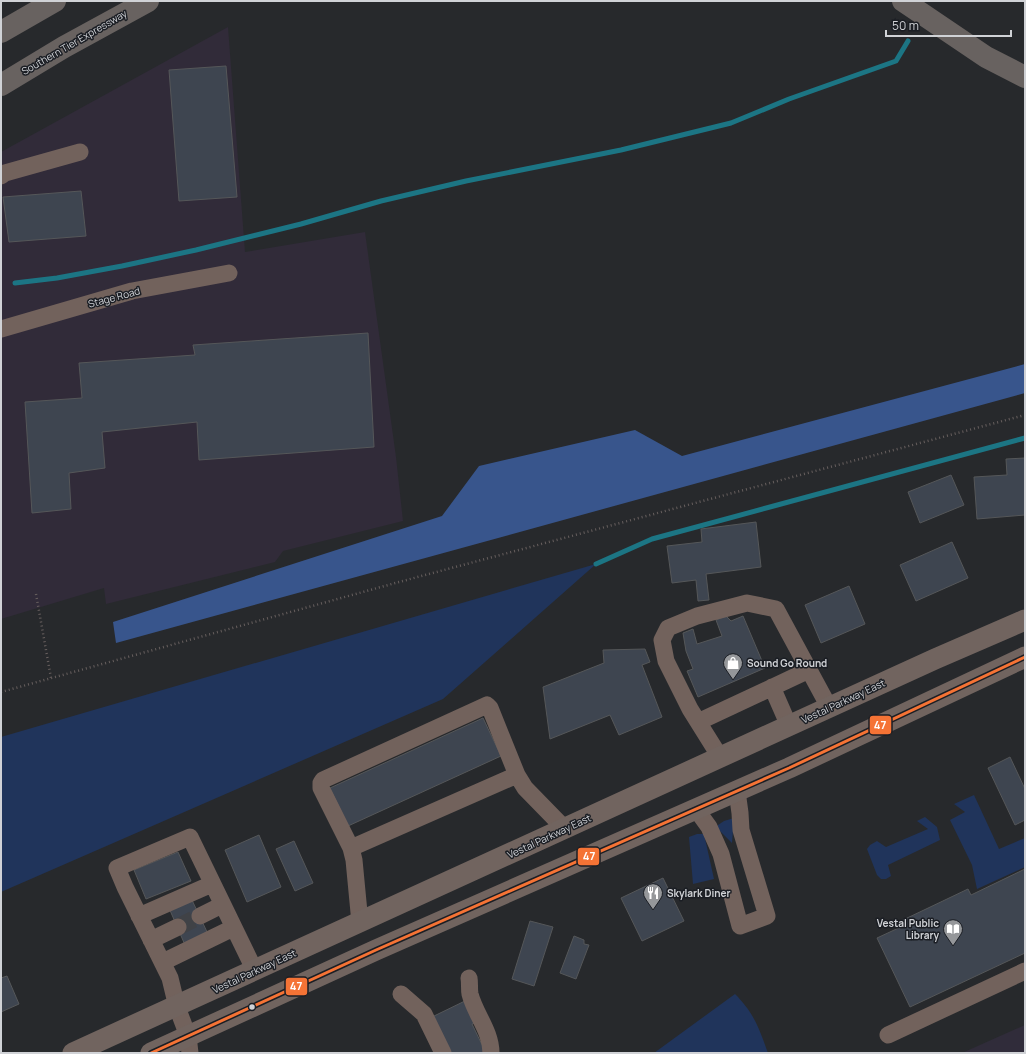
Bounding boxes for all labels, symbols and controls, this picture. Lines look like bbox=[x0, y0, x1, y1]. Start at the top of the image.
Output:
street label: Southern Tier Expressway bbox=[19, 6, 130, 78]
scale bar bbox=[886, 12, 1011, 38]
text: 50 m bbox=[892, 17, 919, 34]
street label: Stage Road bbox=[86, 283, 142, 311]
shop icon: Sound Go Round bbox=[722, 652, 744, 680]
place label: Sound Go Round bbox=[747, 656, 827, 670]
street label: Vestal Parkway East bbox=[799, 675, 887, 727]
line badge: 47 bbox=[869, 715, 892, 735]
text: 47 bbox=[874, 717, 886, 732]
street label: Vestal Parkway East bbox=[505, 810, 593, 862]
line badge: 47 bbox=[577, 847, 600, 866]
text: 47 bbox=[583, 848, 595, 863]
restaurant icon: Skylark Diner bbox=[642, 882, 664, 910]
place label: Skylark Diner bbox=[667, 886, 730, 900]
place label: Vestal Public Library bbox=[877, 916, 939, 942]
library icon: Vestal Public Library bbox=[942, 918, 964, 946]
street label: Vestal Parkway East bbox=[210, 945, 298, 997]
line badge: 47 bbox=[285, 977, 308, 996]
text: 47 bbox=[290, 978, 302, 993]
unlabelled marker bbox=[247, 1002, 257, 1012]

